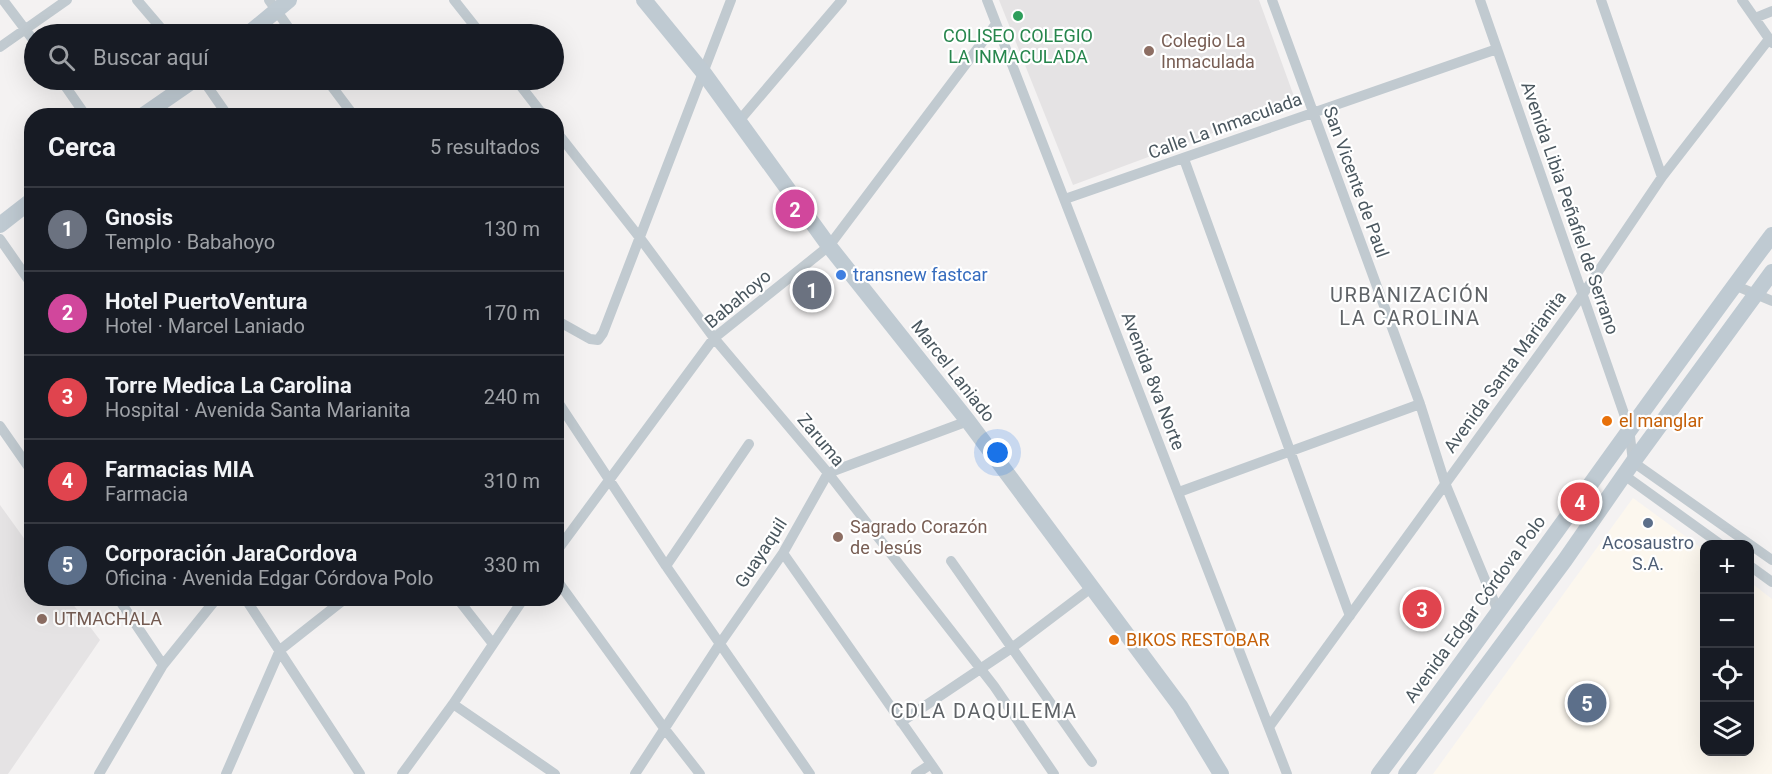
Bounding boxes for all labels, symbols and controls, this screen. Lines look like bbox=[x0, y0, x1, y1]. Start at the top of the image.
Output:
marker: COLISEO COLEGIO LA INMACULADA bbox=[1011, 9, 1025, 23]
search box bbox=[24, 24, 564, 90]
place label: COLISEO COLEGIO LA INMACULADA bbox=[943, 25, 1093, 67]
place label: Colegio La Inmaculada bbox=[1161, 30, 1255, 72]
icon: search bbox=[45, 41, 78, 74]
marker: Colegio La Inmaculada bbox=[1142, 44, 1156, 58]
text: Buscar aquí bbox=[93, 45, 209, 70]
street label: Avenida Libia Peñafiel de Serrano bbox=[1517, 79, 1624, 337]
street label: Calle La Inmaculada bbox=[1145, 88, 1305, 163]
street label: San Vicente de Paul bbox=[1319, 104, 1394, 260]
text: Cerca bbox=[48, 132, 116, 162]
text: 5 resultados bbox=[430, 135, 540, 159]
pin: 2 bbox=[776, 186, 814, 232]
text: Gnosis bbox=[105, 205, 173, 230]
text: 1 bbox=[62, 217, 73, 241]
text: 130 m bbox=[484, 217, 540, 241]
text: Templo · Babahoyo bbox=[105, 230, 275, 254]
place label: transnew fastcar bbox=[853, 264, 988, 285]
street label: Babahoyo bbox=[700, 265, 775, 332]
pin: 1 bbox=[792, 268, 832, 312]
marker: transnew fastcar bbox=[834, 268, 848, 282]
district label: URBANIZACIÓN LA CAROLINA bbox=[1330, 283, 1490, 330]
street label: Avenida Santa Marianita bbox=[1439, 287, 1570, 457]
text: Hotel PuertoVentura bbox=[105, 289, 307, 314]
text: 2 bbox=[62, 301, 73, 325]
text: 170 m bbox=[484, 301, 540, 325]
street label: Avenida 8va Norte bbox=[1117, 309, 1189, 453]
text: Hotel · Marcel Laniado bbox=[105, 314, 305, 338]
street label: Marcel Laniado bbox=[907, 316, 1000, 426]
text: Torre Medica La Carolina bbox=[105, 373, 352, 398]
text: 3 bbox=[62, 385, 73, 409]
text: 240 m bbox=[484, 385, 540, 409]
text: Hospital · Avenida Santa Marianita bbox=[105, 398, 411, 422]
street label: Zaruma bbox=[793, 409, 849, 470]
place label: el manglar bbox=[1619, 410, 1703, 431]
marker: el manglar bbox=[1600, 414, 1614, 428]
your location bbox=[983, 438, 1012, 467]
text: Farmacias MIA bbox=[105, 457, 254, 482]
text: 4 bbox=[62, 469, 73, 493]
text: 310 m bbox=[484, 469, 540, 493]
pin: 4 bbox=[1560, 480, 1600, 524]
text: Farmacia bbox=[105, 482, 188, 506]
street label: Avenida Edgar Córdova Polo bbox=[1400, 511, 1550, 706]
street label: Guayaquil bbox=[730, 514, 791, 592]
place label: Sagrado Corazón de Jesús bbox=[850, 516, 988, 558]
marker: Acosaustro S.A. bbox=[1641, 516, 1655, 530]
marker: Sagrado Corazón de Jesús bbox=[831, 530, 845, 544]
place label: Acosaustro S.A. bbox=[1602, 532, 1694, 574]
map controls bbox=[1700, 540, 1754, 756]
button: + bbox=[1700, 540, 1754, 594]
text: Corporación JaraCordova bbox=[105, 541, 357, 566]
text: 5 bbox=[62, 553, 73, 577]
text: 330 m bbox=[484, 553, 540, 577]
text: Oficina · Avenida Edgar Córdova Polo bbox=[105, 566, 433, 590]
pin: 3 bbox=[1402, 586, 1442, 632]
button: − bbox=[1700, 594, 1754, 648]
place label: UTMACHALA bbox=[54, 608, 162, 629]
marker: UTMACHALA bbox=[35, 612, 49, 626]
place label: BIKOS RESTOBAR bbox=[1126, 629, 1270, 650]
marker: BIKOS RESTOBAR bbox=[1107, 633, 1121, 647]
button: locate bbox=[1700, 648, 1754, 702]
pin: 5 bbox=[1568, 680, 1606, 726]
district label: CDLA DAQUILEMA bbox=[891, 699, 1077, 723]
button: layers bbox=[1700, 702, 1754, 756]

